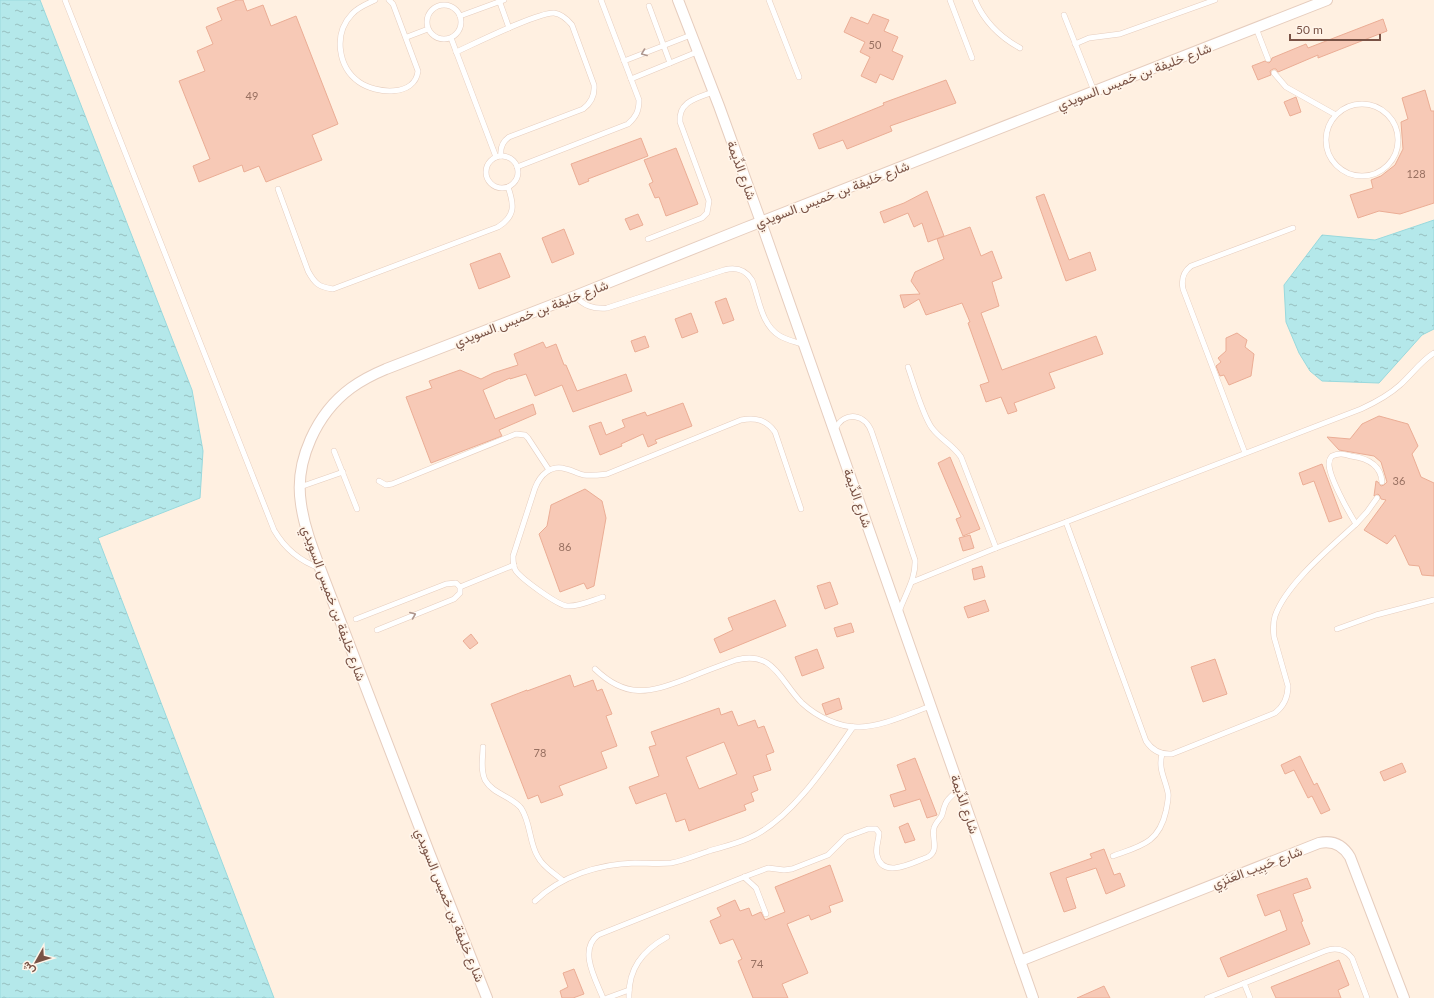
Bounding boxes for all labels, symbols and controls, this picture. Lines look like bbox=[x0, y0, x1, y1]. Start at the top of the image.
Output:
scale bar bbox=[1290, 16, 1380, 42]
text: 50 m bbox=[1296, 22, 1323, 37]
house number: 50 bbox=[869, 38, 882, 51]
street label: شارع خليفة بن خميس السويدي bbox=[1055, 39, 1215, 116]
one-way arrow bbox=[641, 48, 648, 56]
house number: 49 bbox=[246, 89, 258, 102]
street label: شارع الدِّيمة bbox=[722, 138, 760, 202]
street label: شارع خليفة بن خميس السويدي bbox=[753, 157, 913, 234]
house number: 128 bbox=[1406, 167, 1426, 180]
street label: شارع خليفة بن خميس السويدي bbox=[452, 276, 612, 353]
street label: شارع الدِّيمة bbox=[839, 466, 876, 530]
house number: 36 bbox=[1393, 474, 1405, 487]
street label: شارع خليفة بن خميس السويدي bbox=[296, 523, 370, 684]
house number: 86 bbox=[559, 540, 571, 553]
one-way arrow bbox=[410, 612, 417, 620]
house number: 78 bbox=[534, 746, 546, 759]
street label: شارع الدِّيمة bbox=[946, 772, 983, 836]
street label: شارع خليفة بن خميس السويدي bbox=[409, 826, 488, 985]
street label: شارع حَبِيب العَنَزِي bbox=[1210, 842, 1306, 895]
north arrow bbox=[16, 942, 56, 982]
house number: 74 bbox=[751, 957, 764, 970]
text: ش bbox=[19, 959, 38, 978]

